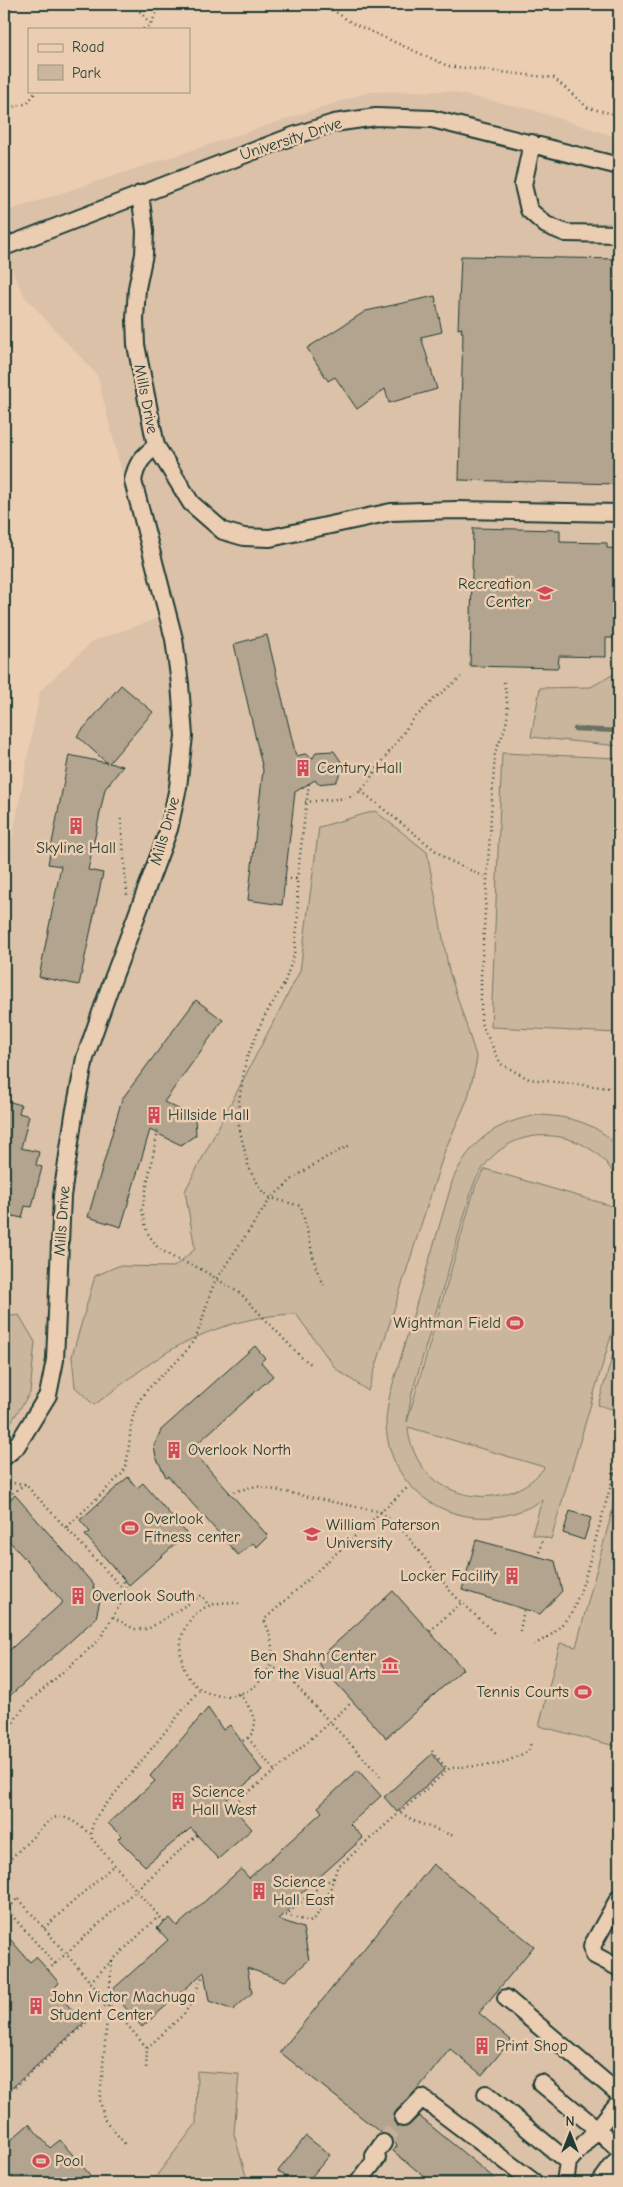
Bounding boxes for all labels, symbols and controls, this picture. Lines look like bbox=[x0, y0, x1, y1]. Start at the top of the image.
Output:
legend bbox=[28, 28, 190, 92]
text: Road bbox=[72, 38, 104, 56]
text: Park bbox=[72, 64, 101, 82]
street label: University Drive bbox=[238, 114, 344, 164]
street label: Mills Drive bbox=[130, 363, 162, 435]
place label: Recreation Center bbox=[458, 575, 532, 611]
school or university icon: Recreation Center bbox=[535, 583, 555, 603]
building icon: Century Hall bbox=[293, 758, 313, 778]
place label: Century Hall bbox=[317, 759, 402, 777]
street label: Mills Drive bbox=[147, 795, 183, 867]
building icon: Skyline Hall bbox=[66, 816, 86, 836]
place label: Skyline Hall bbox=[36, 839, 116, 857]
building icon: Hillside Hall bbox=[144, 1105, 164, 1125]
place label: Hillside Hall bbox=[168, 1106, 249, 1124]
street label: Mills Drive bbox=[51, 1185, 73, 1257]
sports icon: Wightman Field bbox=[505, 1313, 525, 1333]
place label: Wightman Field bbox=[393, 1314, 501, 1332]
building icon: Overlook North bbox=[164, 1440, 184, 1460]
place label: Overlook North bbox=[188, 1441, 291, 1459]
place label: Overlook Fitness center bbox=[144, 1510, 241, 1546]
place label: William Paterson University bbox=[326, 1516, 440, 1552]
sports icon: Overlook Fitness center bbox=[120, 1518, 140, 1538]
school or university icon: William Paterson University bbox=[302, 1524, 322, 1544]
building icon: Locker Facility bbox=[502, 1566, 522, 1586]
place label: Locker Facility bbox=[400, 1567, 499, 1585]
building icon: Overlook South bbox=[68, 1586, 88, 1606]
place label: Overlook South bbox=[92, 1587, 195, 1605]
place label: Ben Shahn Center for the Visual Arts bbox=[250, 1647, 377, 1683]
museum icon: Ben Shahn Center for the Visual Arts bbox=[380, 1655, 400, 1675]
sports icon: Tennis Courts bbox=[573, 1682, 593, 1702]
place label: Tennis Courts bbox=[477, 1683, 569, 1701]
place label: Science Hall West bbox=[192, 1783, 257, 1819]
building icon: Science Hall West bbox=[168, 1791, 188, 1811]
place label: Science Hall East bbox=[273, 1873, 335, 1909]
building icon: Science Hall East bbox=[249, 1881, 269, 1901]
place label: John Victor Machuga Student Center bbox=[50, 1988, 196, 2024]
building icon: John Victor Machuga Student Center bbox=[26, 1996, 46, 2016]
building icon: Print Shop bbox=[472, 2036, 492, 2056]
place label: Print Shop bbox=[496, 2037, 568, 2055]
north arrow bbox=[546, 2110, 596, 2160]
text: N bbox=[565, 2113, 575, 2130]
sports icon: Pool bbox=[31, 2151, 51, 2171]
place label: Pool bbox=[55, 2152, 84, 2170]

